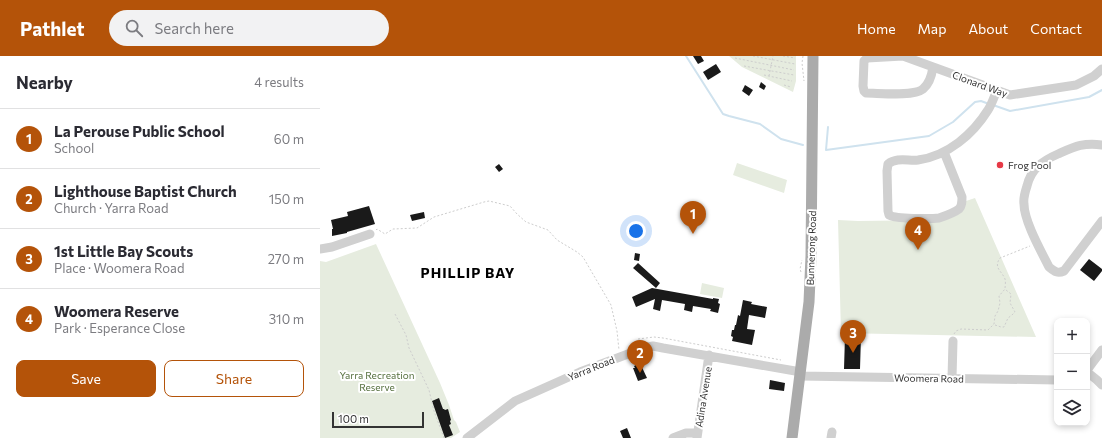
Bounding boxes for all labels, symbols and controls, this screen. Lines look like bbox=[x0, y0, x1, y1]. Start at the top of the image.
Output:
search box bbox=[109, 10, 389, 46]
text: Pathlet bbox=[20, 17, 85, 40]
icon: search bbox=[123, 17, 145, 39]
text: Search here bbox=[155, 19, 234, 37]
text: Home bbox=[857, 20, 896, 37]
text: Map bbox=[918, 20, 946, 37]
text: About bbox=[968, 20, 1008, 37]
text: Contact bbox=[1030, 20, 1082, 37]
street label: Clonard Way bbox=[951, 68, 1009, 100]
text: Nearby bbox=[16, 72, 73, 93]
text: 4 results bbox=[254, 74, 304, 90]
text: La Perouse Public School bbox=[54, 122, 225, 140]
text: 1 bbox=[26, 131, 32, 147]
text: 60 m bbox=[274, 131, 304, 147]
text: School bbox=[54, 140, 94, 156]
place label: Frog Pool bbox=[1008, 159, 1051, 171]
marker: Frog Pool bbox=[995, 160, 1005, 170]
text: Lighthouse Baptist Church bbox=[54, 182, 237, 200]
text: 2 bbox=[25, 191, 33, 207]
text: 150 m bbox=[269, 191, 304, 207]
text: Church · Yarra Road bbox=[54, 200, 168, 216]
pin: 1 bbox=[680, 201, 706, 234]
street label: Bunnerong Road bbox=[804, 210, 818, 286]
pin: 4 bbox=[905, 217, 931, 250]
your location bbox=[626, 221, 646, 241]
text: 1st Little Bay Scouts bbox=[54, 242, 193, 260]
text: 3 bbox=[25, 251, 33, 267]
text: 270 m bbox=[268, 251, 304, 267]
text: Place · Woomera Road bbox=[54, 260, 184, 276]
district label: PHILLIP BAY bbox=[421, 264, 515, 281]
text: Woomera Reserve bbox=[54, 302, 179, 320]
text: 4 bbox=[25, 311, 33, 327]
text: 310 m bbox=[269, 311, 304, 327]
map controls bbox=[1054, 318, 1090, 426]
button: + bbox=[1054, 318, 1090, 354]
text: Park · Esperance Close bbox=[54, 320, 185, 336]
pin: 3 bbox=[840, 320, 866, 353]
pin: 2 bbox=[627, 340, 653, 373]
street label: Yarra Road bbox=[566, 353, 616, 383]
button: − bbox=[1054, 354, 1090, 390]
button: Save bbox=[16, 360, 156, 397]
button: Share bbox=[164, 360, 304, 397]
street label: Adina Avenue bbox=[692, 366, 714, 428]
park label: Yarra Recreation Reserve bbox=[339, 369, 415, 393]
street label: Woomera Road bbox=[894, 371, 964, 385]
button: layers bbox=[1054, 390, 1090, 426]
scale bar bbox=[332, 410, 424, 429]
text: 100 m bbox=[338, 412, 369, 425]

